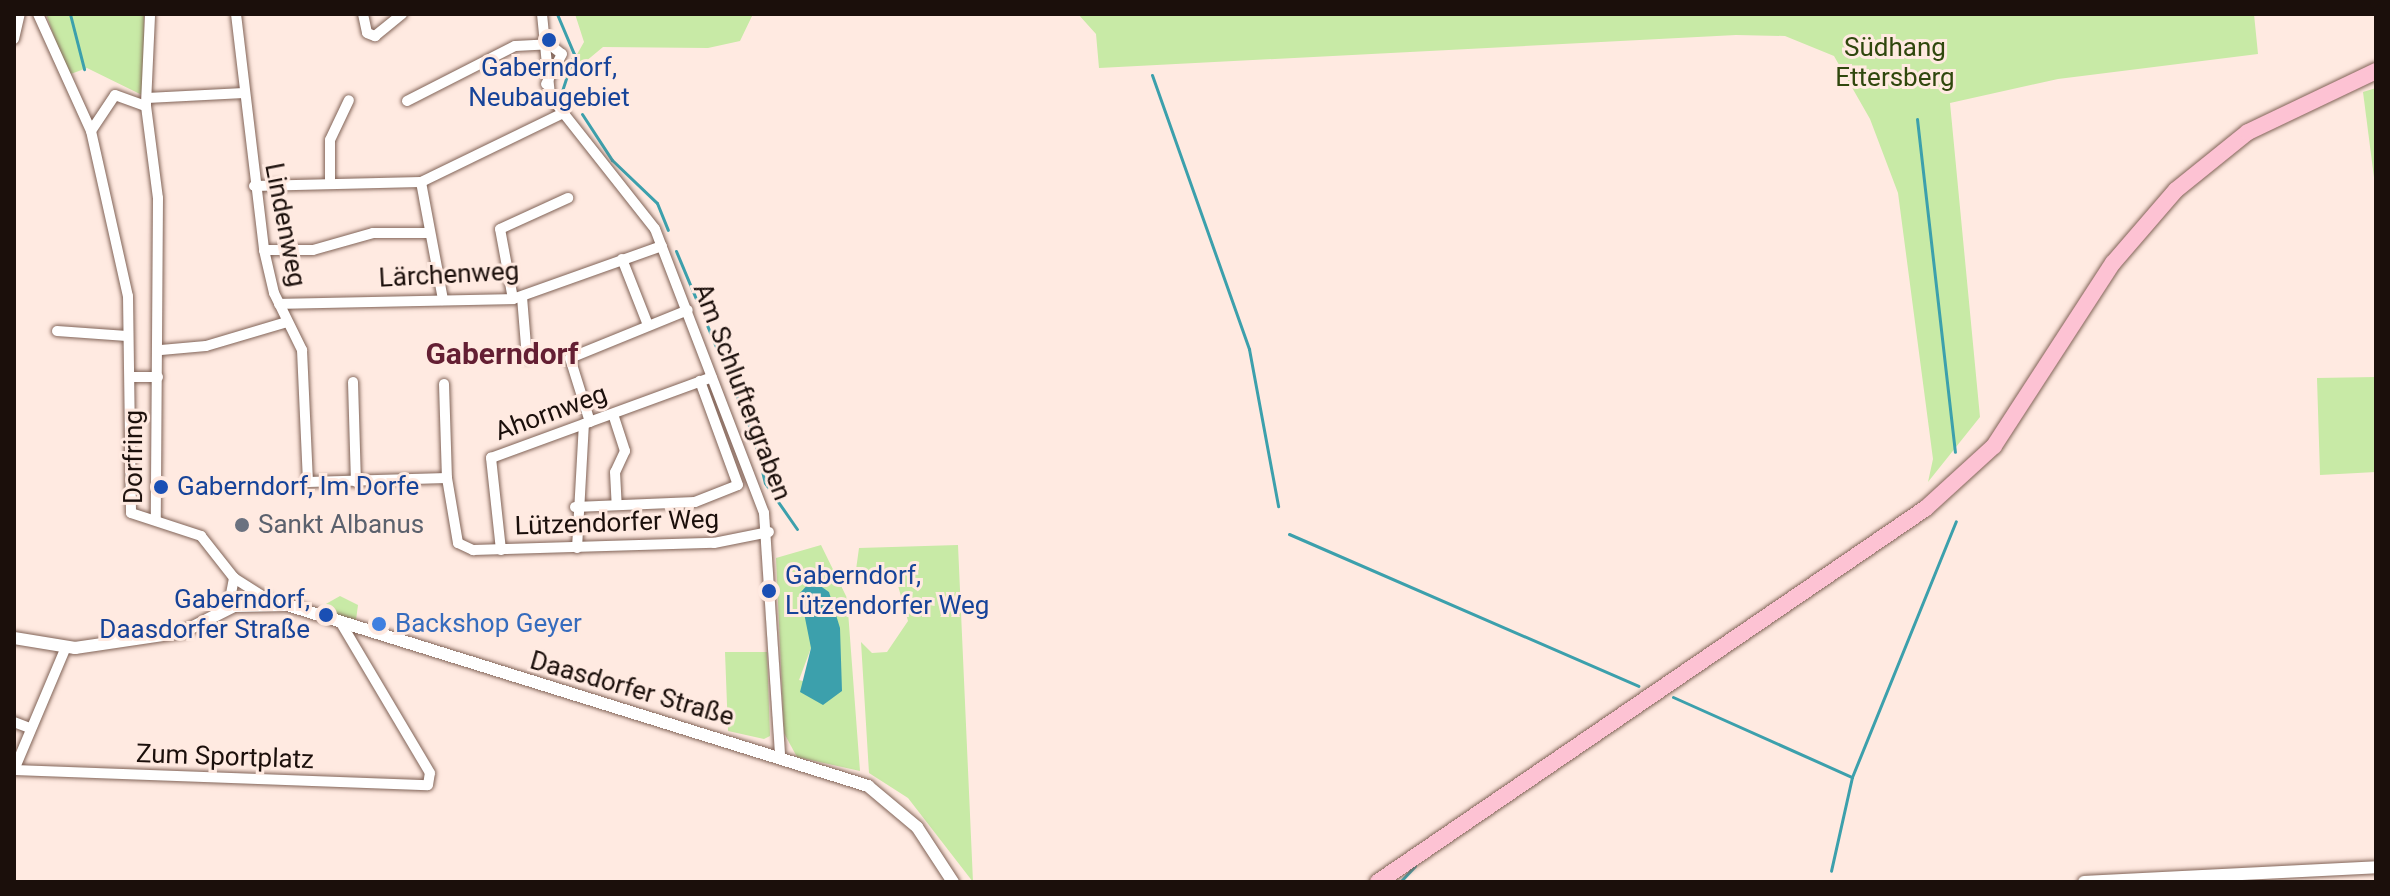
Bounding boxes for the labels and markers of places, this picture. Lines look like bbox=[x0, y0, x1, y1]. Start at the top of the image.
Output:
marker: Gaberndorf, Neubaugebiet bbox=[540, 31, 558, 49]
place label: Gaberndorf, Neubaugebiet bbox=[468, 52, 630, 114]
place label: Gaberndorf, Im Dorfe bbox=[177, 471, 419, 503]
marker: Gaberndorf, Im Dorfe bbox=[152, 478, 170, 496]
place label: Sankt Albanus bbox=[258, 509, 424, 541]
marker: Sankt Albanus bbox=[233, 516, 251, 534]
place label: Gaberndorf, Lützendorfer Weg bbox=[785, 560, 989, 622]
marker: Gaberndorf, Lützendorfer Weg bbox=[760, 582, 778, 600]
place label: Gaberndorf, Daasdorfer Straße bbox=[99, 584, 310, 646]
marker: Gaberndorf, Daasdorfer Straße bbox=[317, 606, 335, 624]
place label: Backshop Geyer bbox=[395, 608, 582, 640]
marker: Backshop Geyer bbox=[370, 615, 388, 633]

